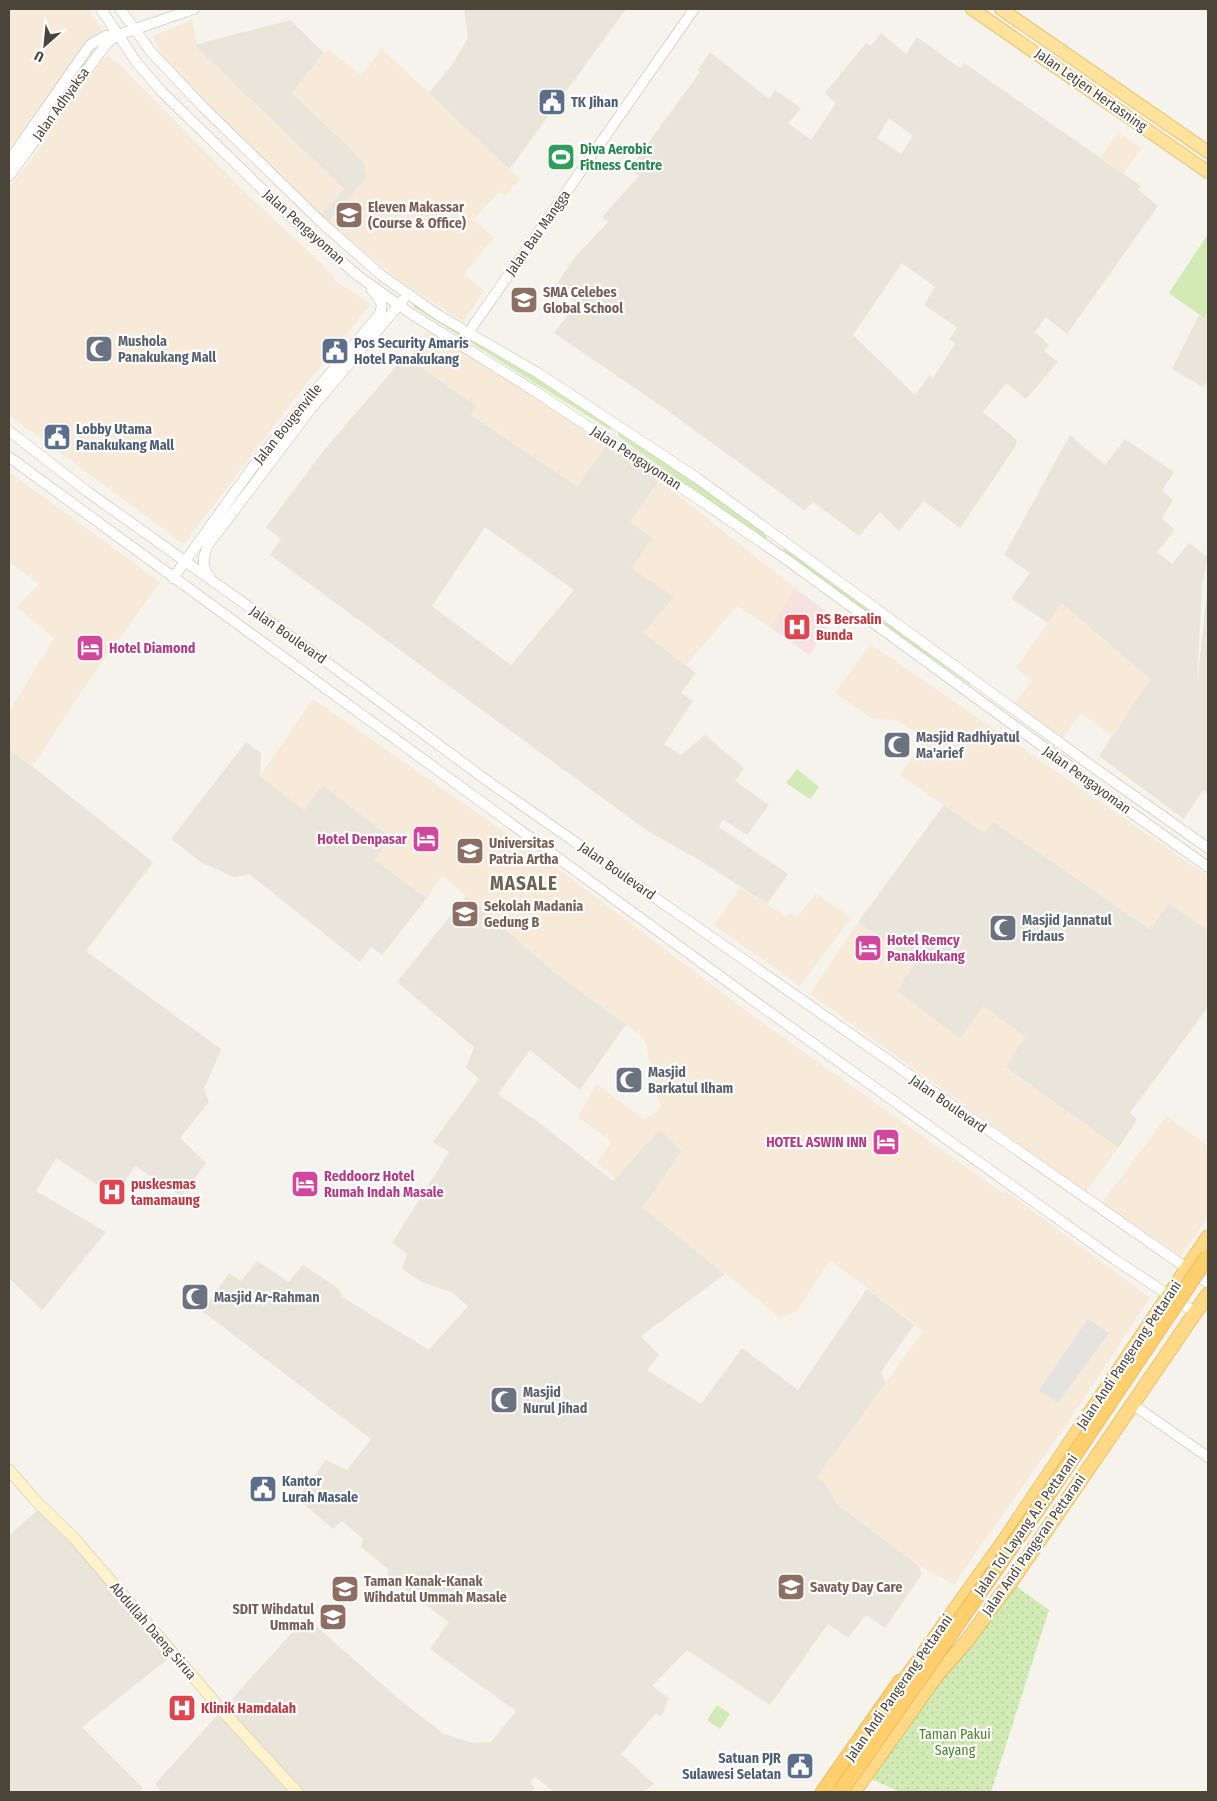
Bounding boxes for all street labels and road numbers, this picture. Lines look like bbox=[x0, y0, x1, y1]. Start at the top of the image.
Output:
street label: Jalan Letjen Hertasning bbox=[1032, 45, 1151, 135]
street label: Jalan Adhyaksa bbox=[29, 64, 93, 144]
street label: Jalan Pengayoman bbox=[260, 186, 348, 268]
street label: Jalan Bau Mangga bbox=[502, 187, 574, 279]
street label: Jalan Bougenville bbox=[250, 380, 326, 468]
street label: Jalan Pengayoman bbox=[588, 422, 684, 494]
street label: Jalan Boulevard bbox=[246, 602, 330, 668]
street label: Jalan Pengayoman bbox=[1040, 742, 1134, 818]
street label: Jalan Boulevard bbox=[575, 838, 659, 904]
street label: Jalan Boulevard bbox=[906, 1071, 990, 1137]
street label: Jalan Andi Pangerang Pettarani bbox=[1073, 1278, 1185, 1432]
street label: Jalan Tol Layang A.P. Pettarani bbox=[971, 1451, 1081, 1599]
street label: Jalan Andi Pangeran Pettarani bbox=[979, 1471, 1089, 1619]
street label: Abdullah Daeng Sirua bbox=[106, 1579, 200, 1683]
street label: Jalan Andi Pangerang Pettarani bbox=[842, 1611, 956, 1765]

